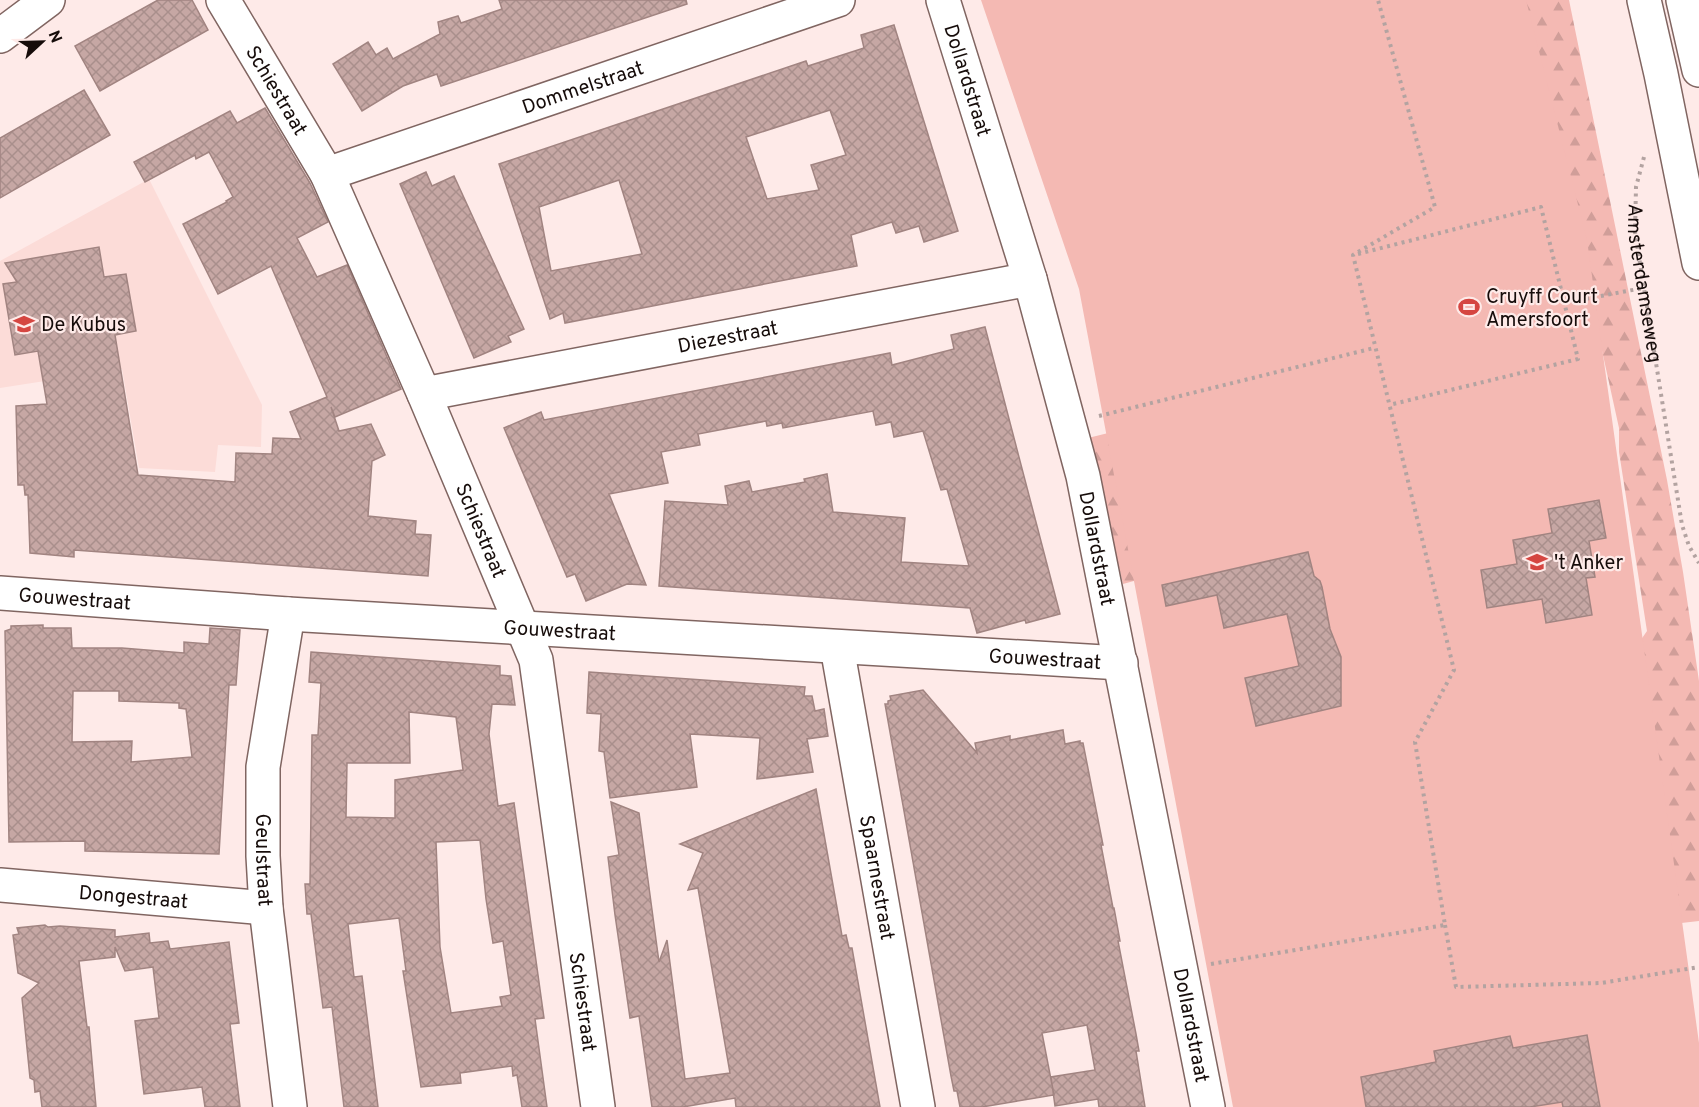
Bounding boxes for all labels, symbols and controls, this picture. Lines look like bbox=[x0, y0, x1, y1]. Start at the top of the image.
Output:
north arrow bbox=[12, 12, 72, 72]
street label: Dollardstraat bbox=[936, 21, 996, 140]
text: N bbox=[43, 28, 65, 46]
street label: Schiestraat bbox=[238, 41, 312, 141]
street label: Dommelstraat bbox=[519, 56, 647, 122]
street label: Amsterdamseweg bbox=[1620, 203, 1667, 365]
place label: Cruyff Court Amersfoort bbox=[1486, 285, 1598, 334]
sports icon: Cruyff Court Amersfoort bbox=[1457, 295, 1481, 319]
school or university icon: De Kubus bbox=[12, 312, 36, 336]
place label: De Kubus bbox=[41, 313, 126, 339]
street label: Diezestraat bbox=[676, 316, 780, 361]
street label: Schiestraat bbox=[448, 480, 511, 582]
street label: Dollardstraat bbox=[1071, 489, 1119, 608]
school or university icon: 't Anker bbox=[1525, 550, 1549, 574]
place label: 't Anker bbox=[1554, 551, 1624, 577]
street label: Gouwestraat bbox=[18, 583, 132, 618]
street label: Gouwestraat bbox=[503, 616, 617, 648]
street label: Gouwestraat bbox=[988, 644, 1102, 677]
street label: Spaarnestraat bbox=[852, 813, 899, 942]
street label: Geulstraat bbox=[248, 814, 277, 907]
street label: Dongestraat bbox=[78, 881, 189, 916]
street label: Schiestraat bbox=[562, 951, 601, 1054]
street label: Dollardstraat bbox=[1166, 966, 1214, 1085]

